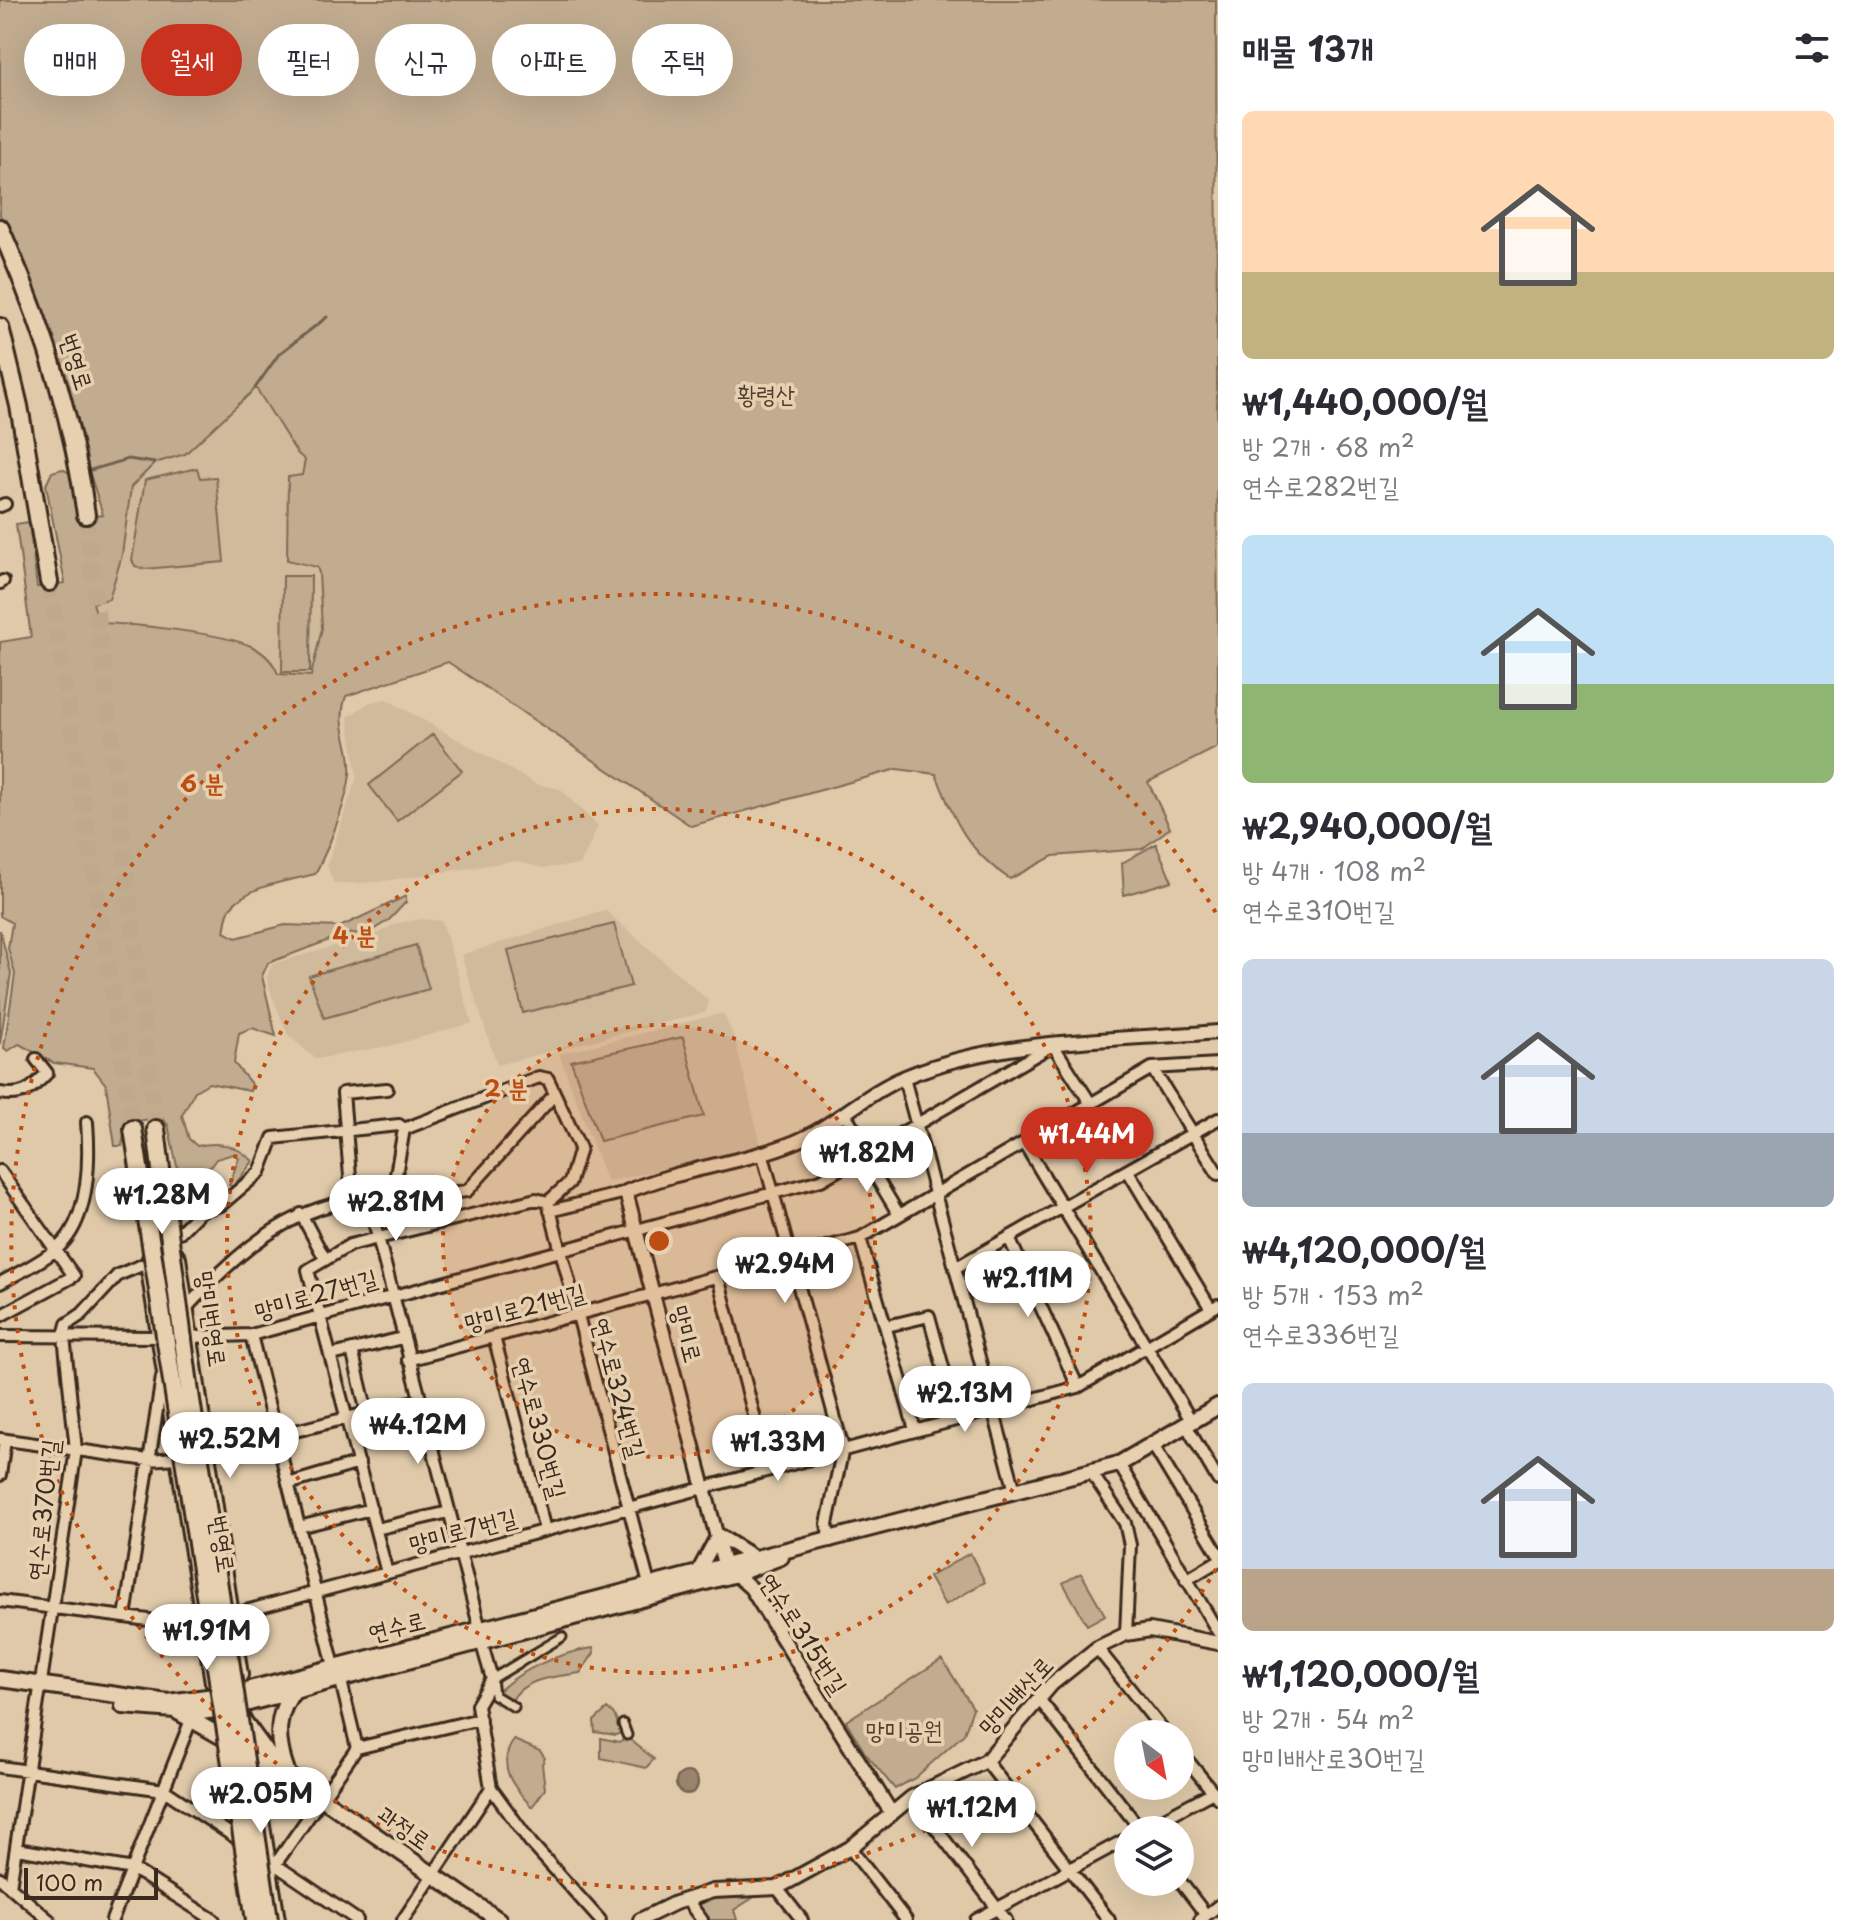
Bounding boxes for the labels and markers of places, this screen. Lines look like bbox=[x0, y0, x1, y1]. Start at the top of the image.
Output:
pin: ₩1.44M bbox=[1022, 1107, 1152, 1175]
pin: ₩1.82M bbox=[802, 1126, 932, 1194]
pin: ₩1.28M bbox=[97, 1168, 227, 1236]
pin: ₩2.81M bbox=[331, 1175, 461, 1243]
centre of rings bbox=[645, 1227, 673, 1255]
pin: ₩2.94M bbox=[720, 1237, 850, 1305]
pin: ₩2.11M bbox=[963, 1251, 1093, 1319]
pin: ₩2.13M bbox=[900, 1366, 1030, 1434]
pin: ₩4.12M bbox=[353, 1398, 483, 1466]
pin: ₩2.52M bbox=[165, 1412, 295, 1480]
pin: ₩1.33M bbox=[713, 1415, 843, 1483]
pin: ₩1.91M bbox=[142, 1604, 272, 1672]
pin: ₩2.05M bbox=[196, 1767, 326, 1835]
pin: ₩1.12M bbox=[907, 1781, 1037, 1849]

